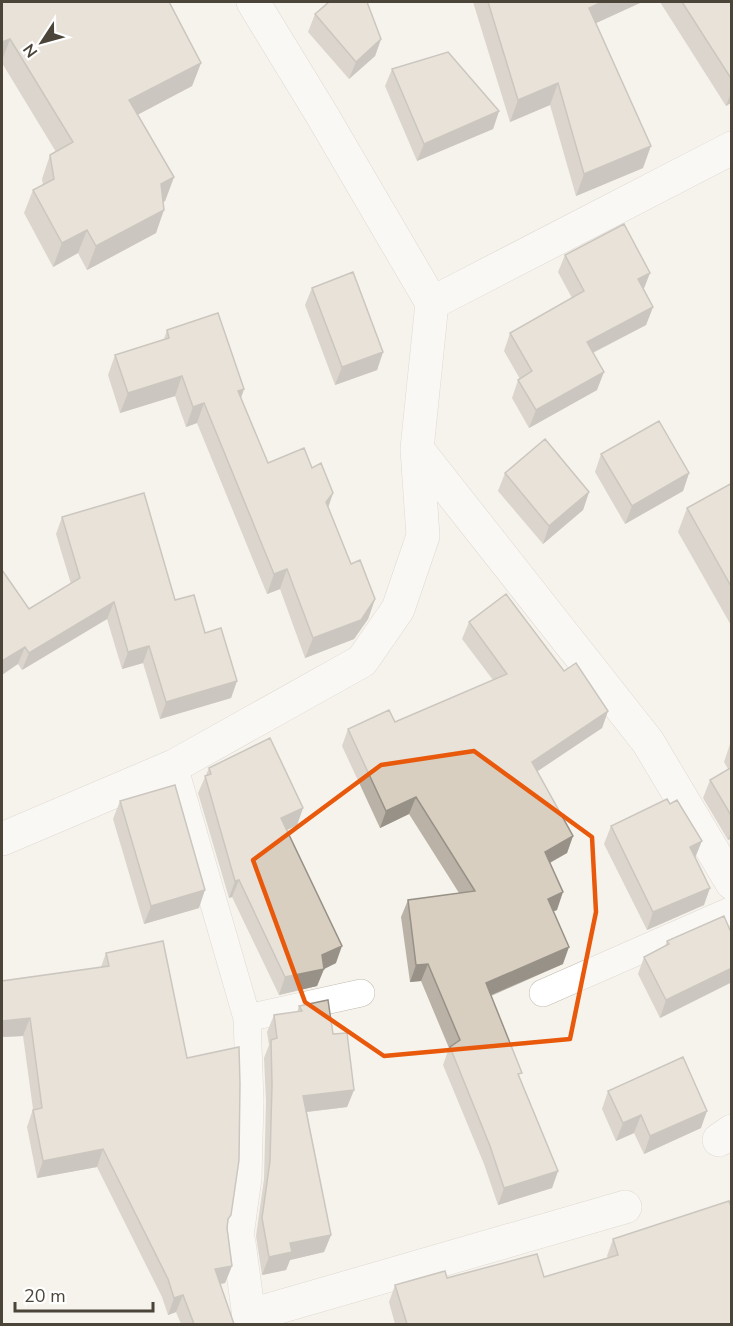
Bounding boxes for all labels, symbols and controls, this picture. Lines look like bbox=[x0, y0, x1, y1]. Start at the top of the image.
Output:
north arrow bbox=[12, 12, 72, 72]
text: N bbox=[18, 39, 43, 62]
scale bar bbox=[15, 1275, 153, 1313]
text: 20 m bbox=[24, 1284, 66, 1308]

